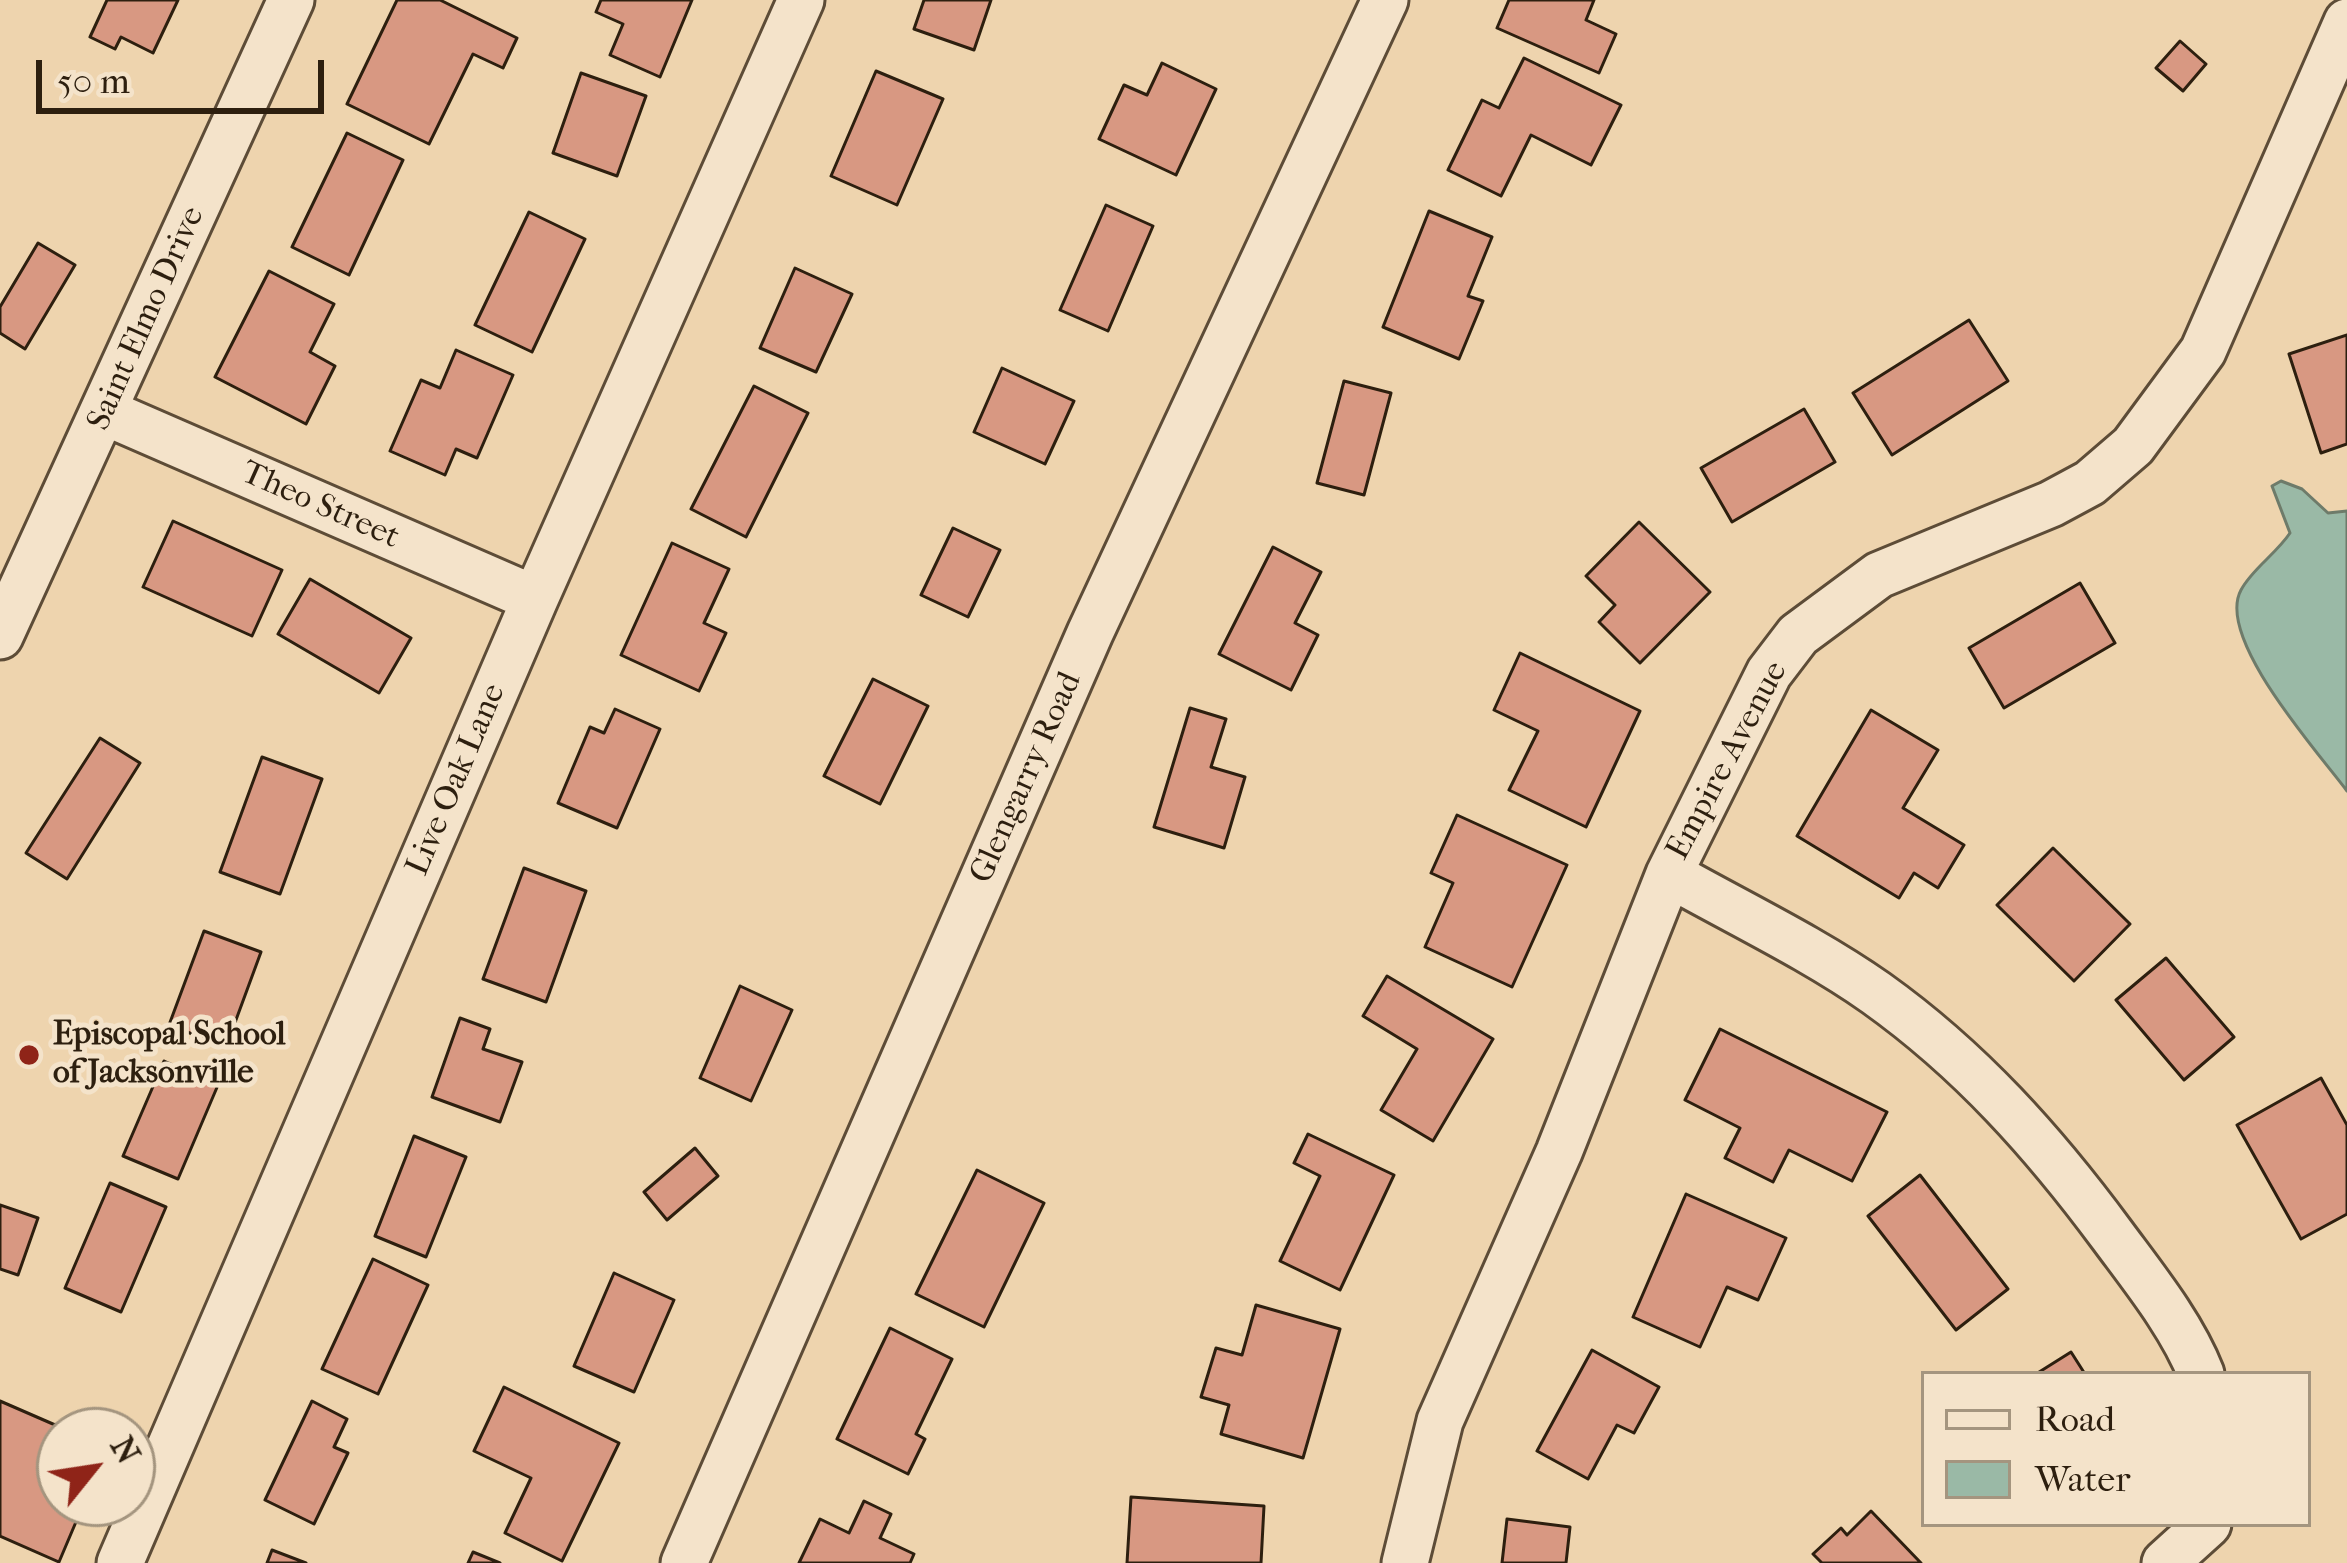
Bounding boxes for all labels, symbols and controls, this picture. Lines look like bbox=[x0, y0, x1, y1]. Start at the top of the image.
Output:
scale bar bbox=[42, 36, 330, 110]
text: 50 m bbox=[57, 60, 130, 102]
street label: Saint Elmo Drive bbox=[80, 201, 214, 437]
street label: Theo Street bbox=[235, 454, 405, 558]
street label: Empire Avenue bbox=[1659, 655, 1797, 867]
street label: Glengarry Road bbox=[963, 666, 1091, 890]
street label: Live Oak Lane bbox=[399, 678, 515, 882]
place label: Episcopal School of Jacksonville bbox=[53, 1016, 286, 1094]
marker: Episcopal School of Jacksonville bbox=[16, 1042, 42, 1068]
legend bbox=[1921, 1371, 2311, 1527]
text: Road bbox=[2035, 1398, 2115, 1440]
north arrow bbox=[36, 1407, 156, 1527]
text: N bbox=[102, 1430, 148, 1471]
text: Water bbox=[2035, 1458, 2130, 1500]

